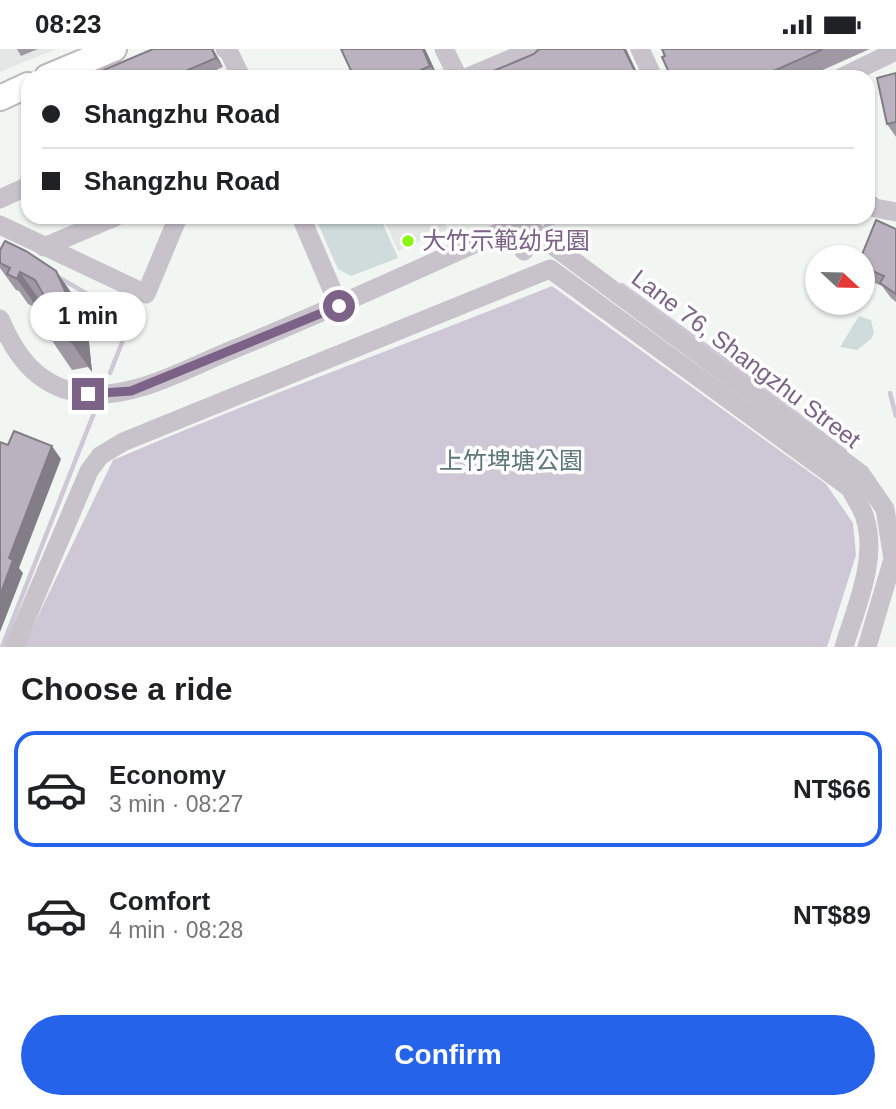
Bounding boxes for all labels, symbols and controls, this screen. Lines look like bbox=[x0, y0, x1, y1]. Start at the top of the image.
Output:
text: 08:23 bbox=[35, 9, 102, 39]
text: Shangzhu Road bbox=[84, 99, 280, 129]
text: Shangzhu Road bbox=[84, 166, 280, 196]
place label: 大竹示範幼兒園 bbox=[422, 227, 590, 254]
marker: 大竹示範幼兒園 bbox=[400, 233, 416, 249]
north arrow bbox=[805, 245, 875, 315]
map controls bbox=[805, 245, 875, 315]
street label: Lane 76, Shangzhu Street bbox=[627, 264, 866, 453]
route start bbox=[323, 290, 355, 322]
callout: 1 min bbox=[30, 293, 146, 341]
text: 1 min bbox=[58, 303, 118, 329]
route end bbox=[72, 378, 104, 410]
park label: 上竹埤塘公園 bbox=[439, 447, 583, 474]
text: Choose a ride bbox=[21, 671, 233, 707]
icon: car bbox=[25, 758, 88, 821]
text: Economy bbox=[109, 760, 226, 790]
text: NT$66 bbox=[793, 774, 871, 804]
text: 3 min · 08:27 bbox=[109, 791, 243, 817]
icon: car bbox=[25, 884, 88, 947]
text: Comfort bbox=[109, 886, 210, 916]
text: NT$89 bbox=[793, 900, 871, 930]
text: 4 min · 08:28 bbox=[109, 917, 243, 943]
button: Confirm bbox=[21, 1015, 875, 1095]

